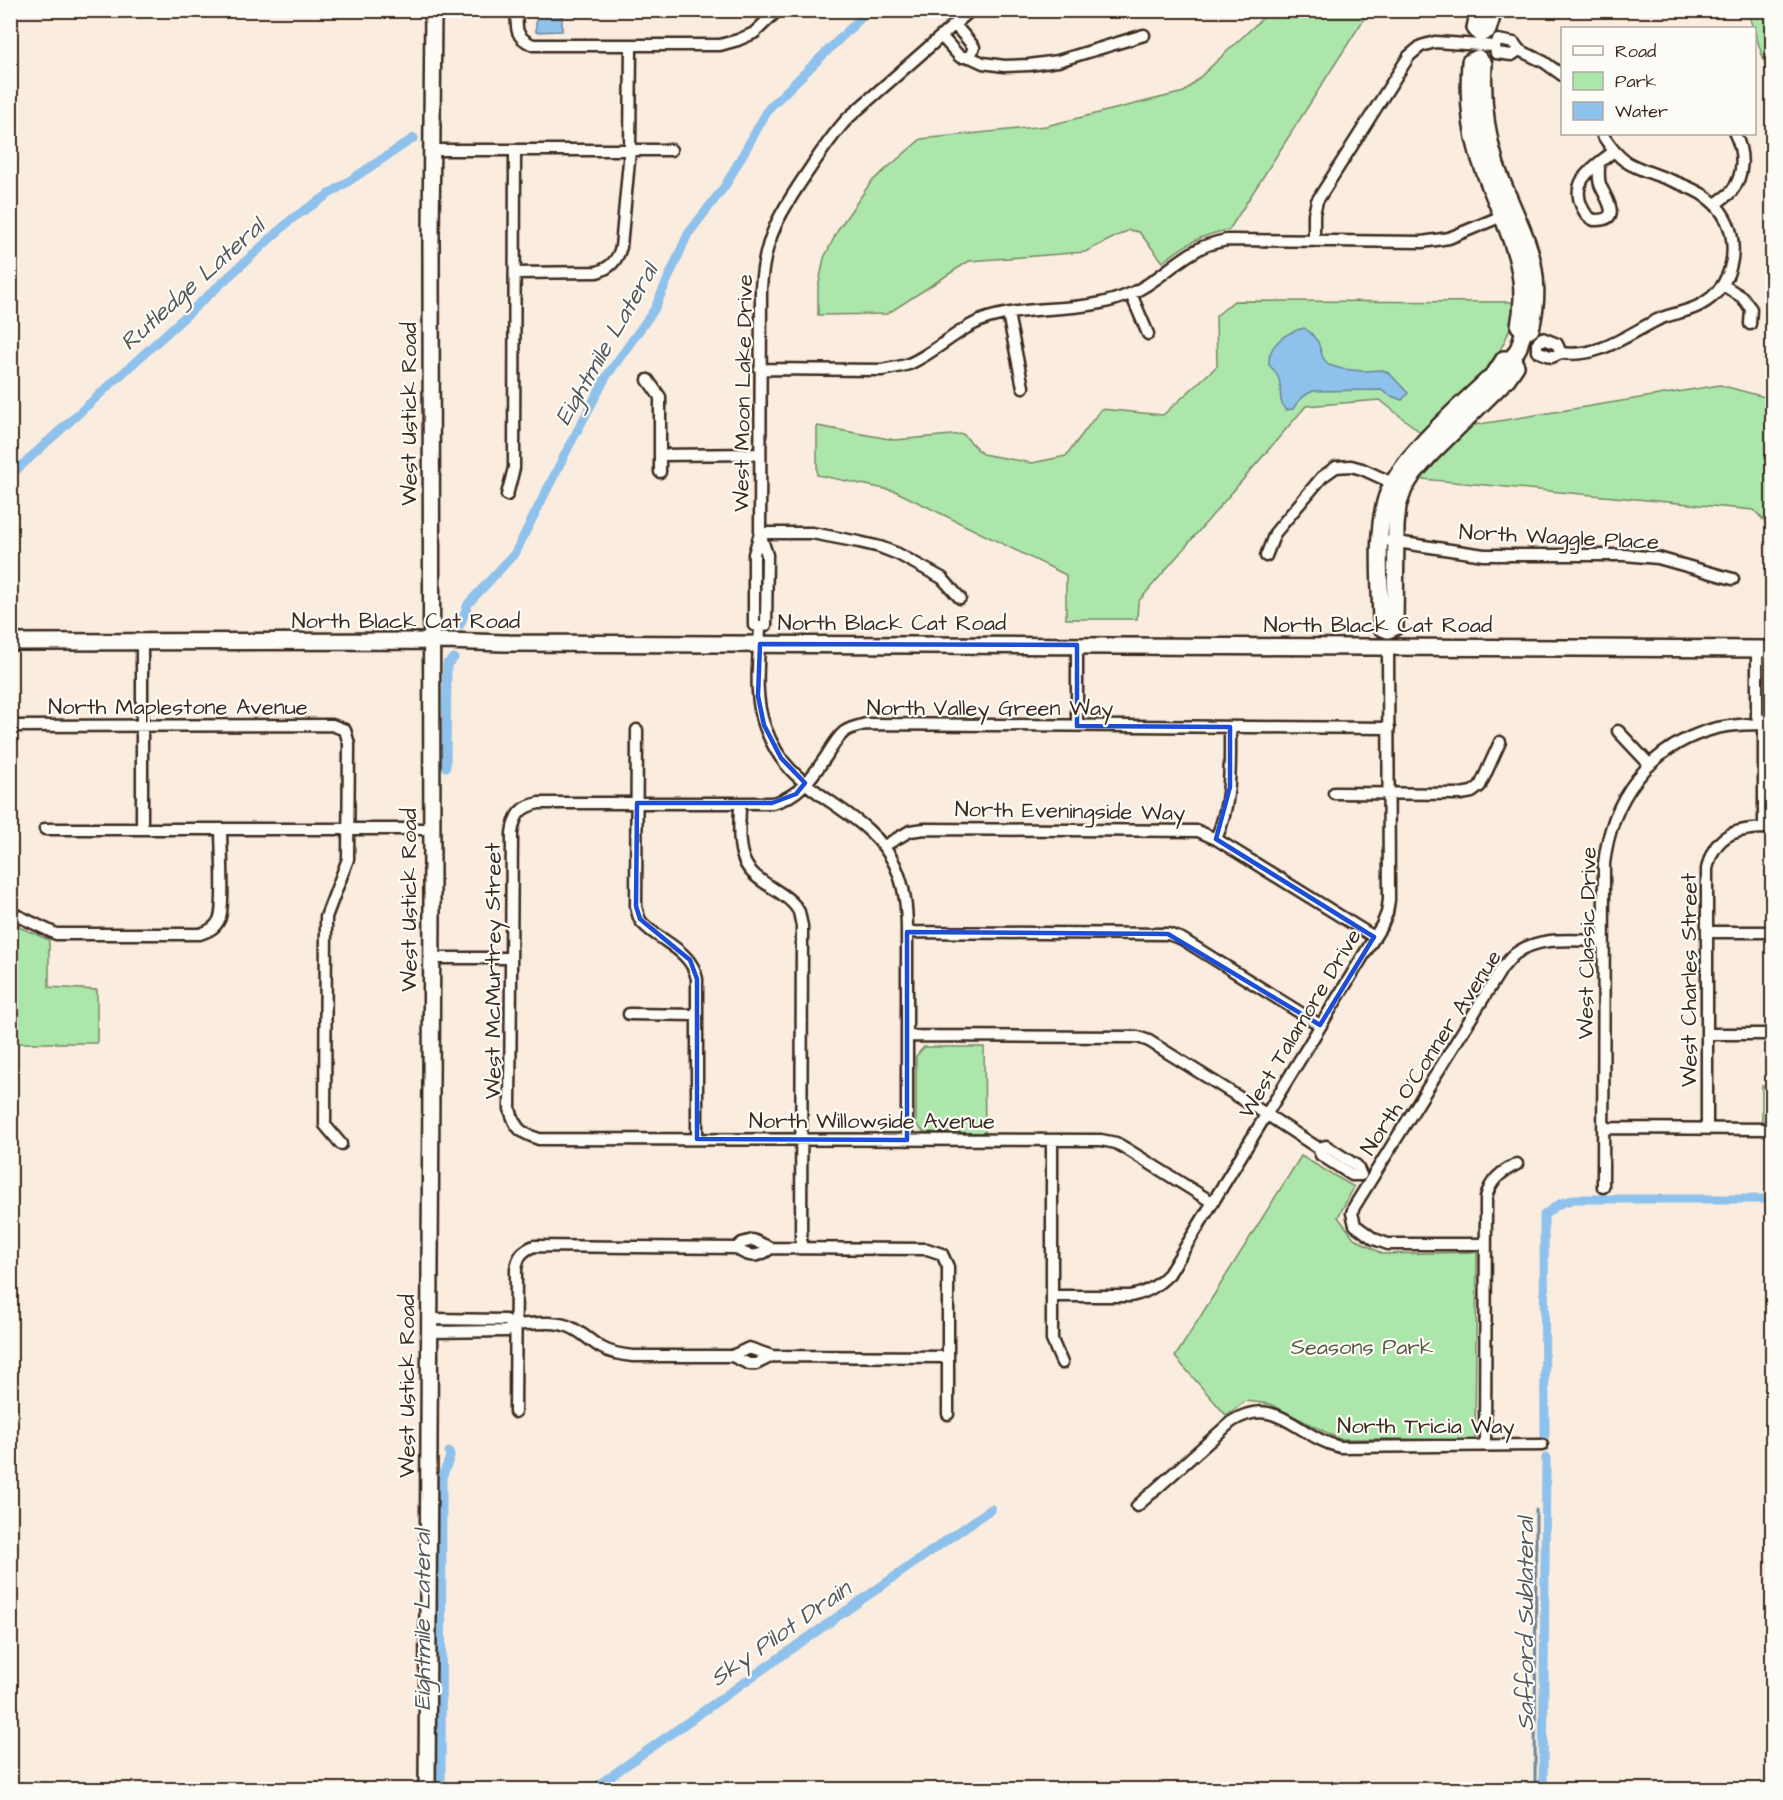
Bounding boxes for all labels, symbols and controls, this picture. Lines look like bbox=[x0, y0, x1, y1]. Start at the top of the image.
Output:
legend bbox=[1561, 27, 1756, 135]
text: Road bbox=[1615, 39, 1656, 64]
text: Park bbox=[1615, 69, 1657, 94]
text: Water bbox=[1615, 99, 1668, 124]
water label: Rutledge Lateral bbox=[113, 208, 275, 360]
water label: Eightmile Lateral bbox=[547, 255, 669, 432]
street label: West Moon Lake Drive bbox=[726, 274, 761, 512]
street label: West Ustick Road bbox=[394, 322, 425, 506]
street label: North Waggle Place bbox=[1458, 517, 1660, 559]
street label: North Black Cat Road bbox=[292, 606, 520, 637]
street label: North Black Cat Road bbox=[778, 608, 1006, 639]
street label: North Black Cat Road bbox=[1264, 610, 1492, 641]
street label: North Maplestone Avenue bbox=[48, 692, 308, 723]
street label: North Valley Green Way bbox=[867, 693, 1113, 725]
street label: North Eveningside Way bbox=[955, 794, 1185, 830]
street label: West Ustick Road bbox=[394, 808, 425, 992]
street label: West McMurtrey Street bbox=[478, 843, 510, 1099]
street label: West Classic Drive bbox=[1570, 846, 1605, 1040]
street label: West Charles Street bbox=[1674, 873, 1705, 1087]
street label: West Talamore Drive bbox=[1231, 923, 1369, 1124]
street label: North O'Conner Avenue bbox=[1353, 944, 1510, 1162]
street label: North Willowside Avenue bbox=[749, 1106, 995, 1137]
street label: West Ustick Road bbox=[392, 1294, 423, 1478]
park label: Seasons Park bbox=[1291, 1332, 1434, 1363]
street label: North Tricia Way bbox=[1337, 1411, 1515, 1443]
water label: Safford Sublateral bbox=[1509, 1514, 1543, 1731]
water label: Eightmile Lateral bbox=[406, 1526, 441, 1711]
water label: Sky Pilot Drain bbox=[703, 1571, 860, 1695]

